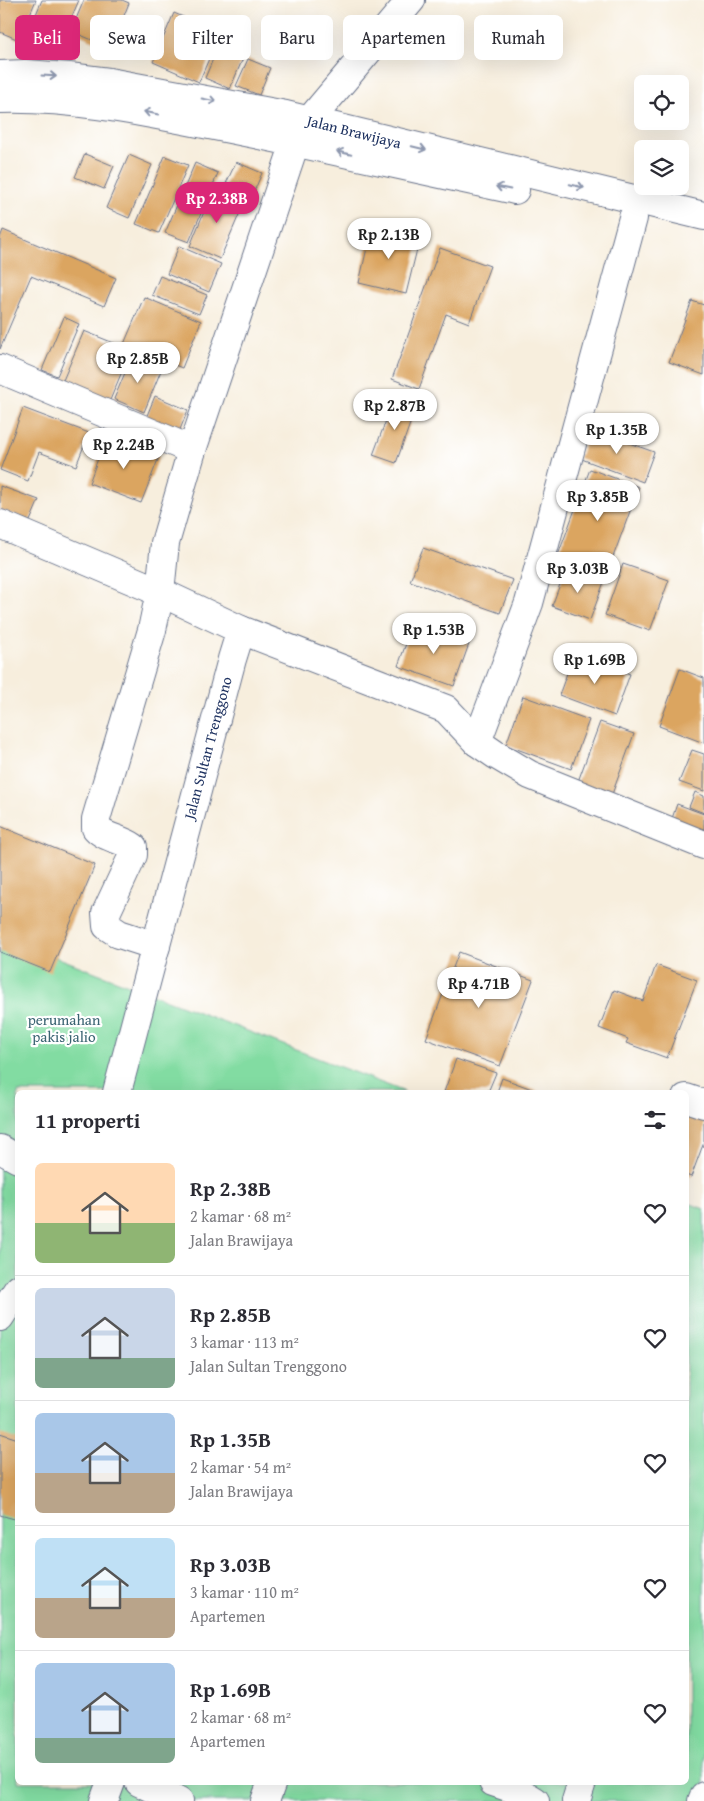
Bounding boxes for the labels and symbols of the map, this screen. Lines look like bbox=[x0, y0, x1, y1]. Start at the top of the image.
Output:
one-way arrow bbox=[40, 71, 56, 80]
one-way arrow bbox=[201, 95, 217, 105]
one-way arrow bbox=[143, 108, 159, 118]
street label: Jalan Brawijaya bbox=[303, 109, 404, 153]
one-way arrow bbox=[410, 144, 426, 153]
one-way arrow bbox=[337, 148, 353, 158]
pin: Rp 2.38B bbox=[165, 182, 269, 224]
one-way arrow bbox=[495, 182, 511, 192]
one-way arrow bbox=[568, 182, 584, 191]
pin: Rp 2.13B bbox=[337, 218, 441, 260]
pin: Rp 2.85B bbox=[86, 342, 190, 384]
pin: Rp 2.87B bbox=[343, 388, 447, 431]
pin: Rp 1.35B bbox=[565, 412, 669, 455]
pin: Rp 2.24B bbox=[72, 428, 176, 470]
pin: Rp 3.85B bbox=[546, 480, 650, 522]
pin: Rp 3.03B bbox=[526, 552, 630, 594]
pin: Rp 1.53B bbox=[382, 612, 486, 655]
pin: Rp 1.69B bbox=[543, 642, 647, 685]
street label: Jalan Sultan Trenggono bbox=[178, 674, 237, 824]
pin: Rp 4.71B bbox=[427, 966, 531, 1009]
park label: perumahan pakis jalio bbox=[28, 1009, 101, 1047]

